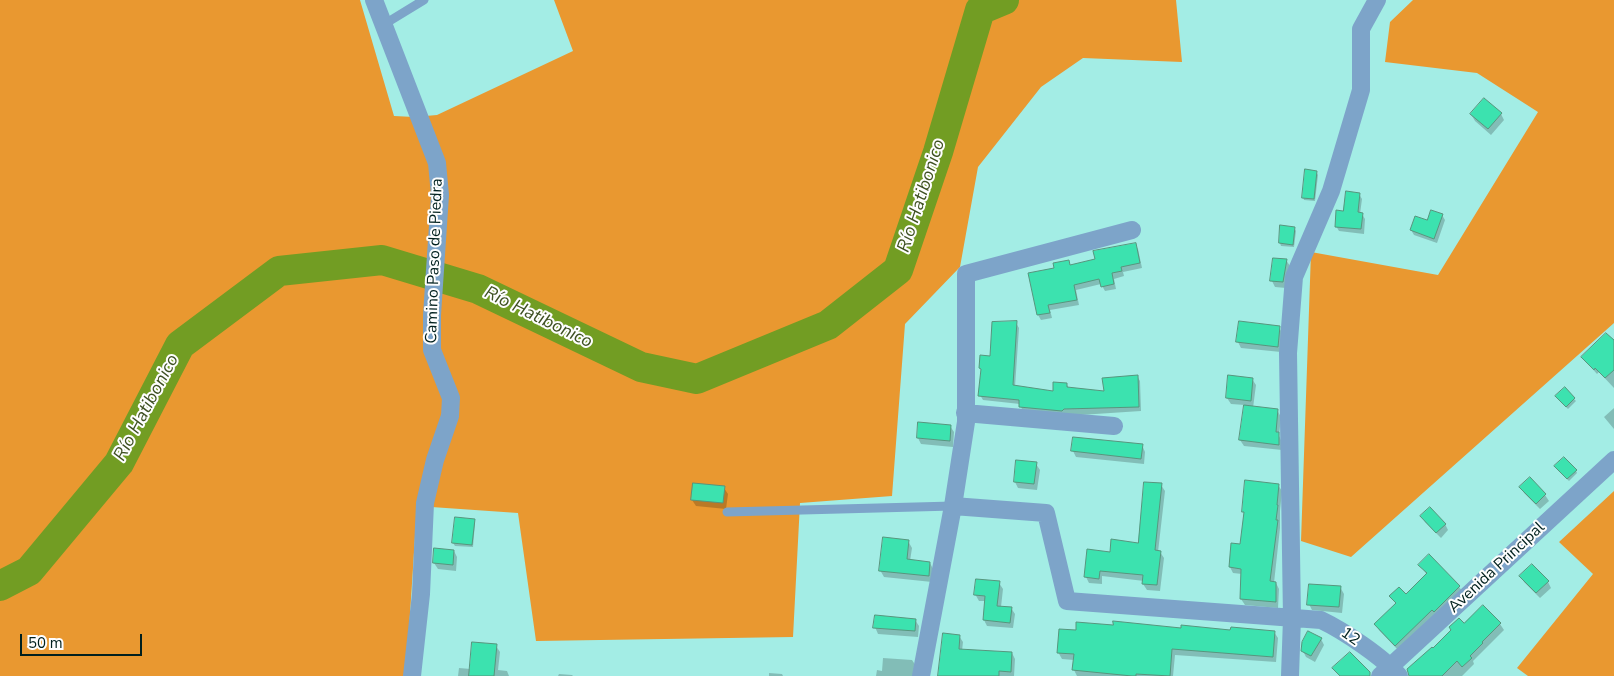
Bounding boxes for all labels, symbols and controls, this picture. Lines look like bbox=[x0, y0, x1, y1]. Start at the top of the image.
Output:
water label: Río Hatibonico bbox=[894, 137, 950, 255]
street label: Camino Paso de Piedra bbox=[423, 178, 447, 344]
water label: Río Hatibonico bbox=[480, 283, 596, 353]
water label: Río Hatibonico bbox=[110, 351, 184, 465]
street label: Avenida Principal bbox=[1445, 518, 1549, 618]
scale bar bbox=[22, 624, 145, 656]
street label: 12 bbox=[1337, 624, 1363, 650]
text: 50 m bbox=[28, 633, 63, 653]

